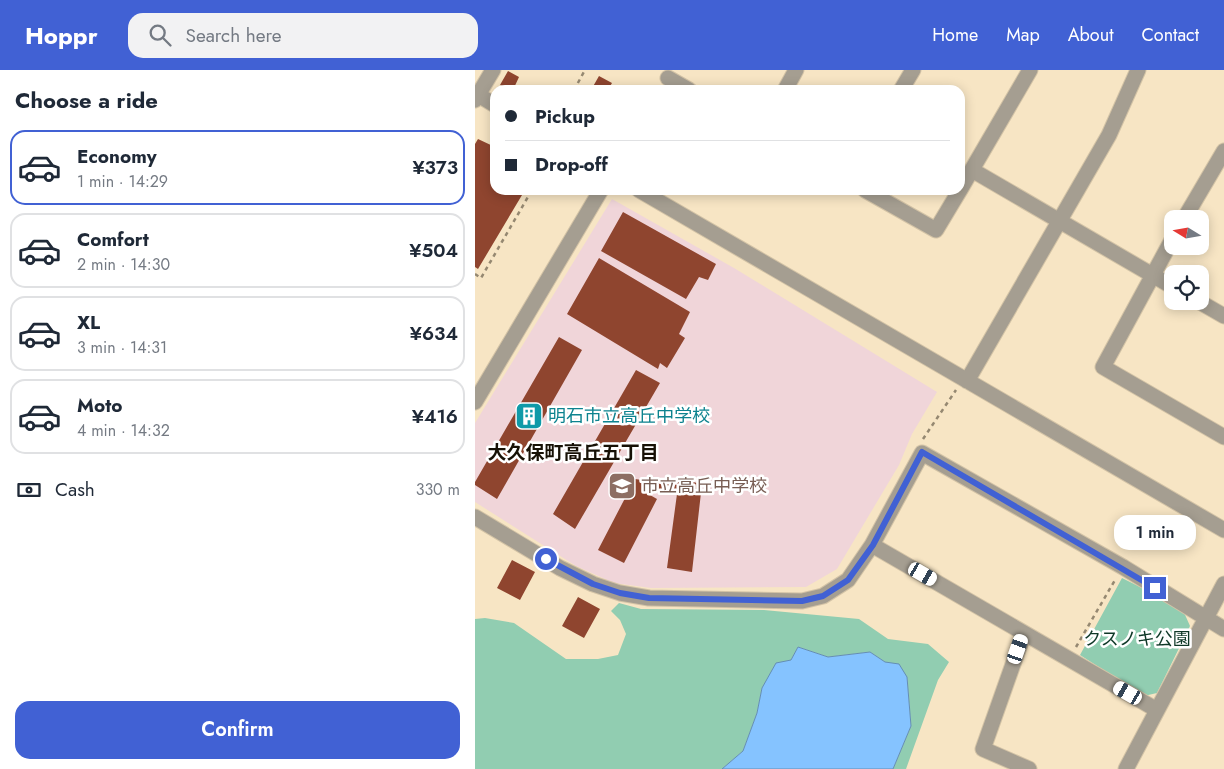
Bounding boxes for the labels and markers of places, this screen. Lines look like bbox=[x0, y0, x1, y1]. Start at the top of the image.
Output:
building icon: 明石市立高丘中学校 bbox=[514, 401, 544, 431]
place label: 明石市立高丘中学校 bbox=[548, 403, 710, 429]
school or university icon: 市立高丘中学校 bbox=[607, 471, 637, 501]
place label: 市立高丘中学校 bbox=[641, 473, 767, 499]

